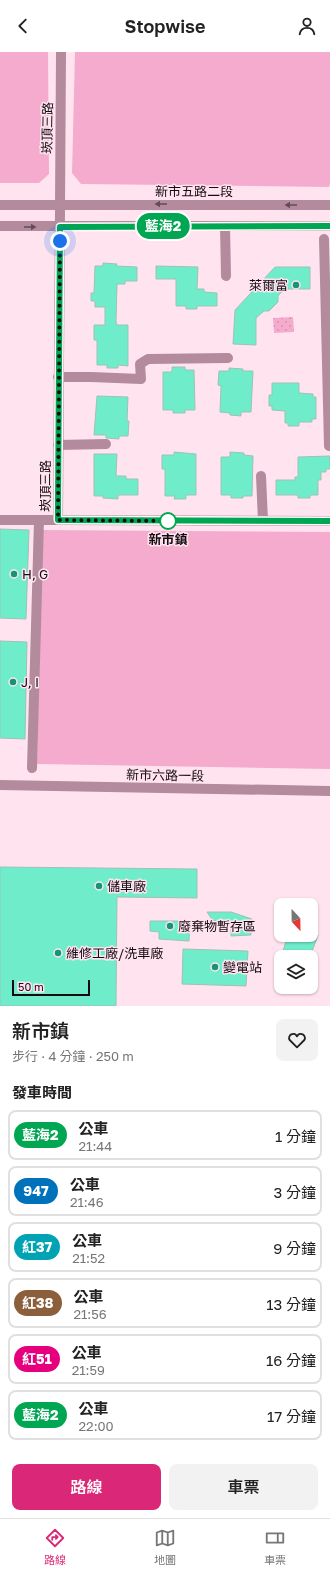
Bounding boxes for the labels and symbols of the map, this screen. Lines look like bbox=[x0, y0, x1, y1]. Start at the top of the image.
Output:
street label: 崁頂三路 bbox=[39, 102, 55, 154]
street label: 新市五路二段 bbox=[155, 183, 233, 199]
one-way arrow bbox=[154, 201, 167, 207]
one-way arrow bbox=[284, 202, 297, 208]
line badge: 藍海2 bbox=[140, 213, 186, 239]
one-way arrow bbox=[24, 224, 37, 230]
your location bbox=[50, 231, 70, 251]
place label: 萊爾富 bbox=[249, 277, 288, 293]
marker: 萊爾富 bbox=[291, 280, 301, 290]
street label: 崁頂三路 bbox=[37, 460, 53, 512]
marker: 新市鎮 bbox=[159, 512, 177, 530]
place label: 新市鎮 bbox=[148, 531, 188, 547]
place label: H, G bbox=[22, 566, 48, 582]
marker: H, G bbox=[9, 569, 19, 579]
place label: J, I bbox=[21, 674, 39, 690]
marker: J, I bbox=[8, 677, 18, 687]
street label: 新市六路一段 bbox=[126, 766, 204, 784]
place label: 儲車廠 bbox=[107, 878, 146, 894]
marker: 儲車廠 bbox=[94, 881, 104, 891]
north arrow bbox=[274, 898, 318, 942]
place label: 廢棄物暫存區 bbox=[178, 918, 256, 934]
marker: 廢棄物暫存區 bbox=[165, 921, 175, 931]
place label: 維修工廠/洗車廠 bbox=[66, 945, 163, 961]
marker: 維修工廠/洗車廠 bbox=[53, 948, 63, 958]
place label: 變電站 bbox=[223, 959, 262, 975]
marker: 變電站 bbox=[210, 962, 220, 972]
scale bar bbox=[12, 978, 90, 997]

